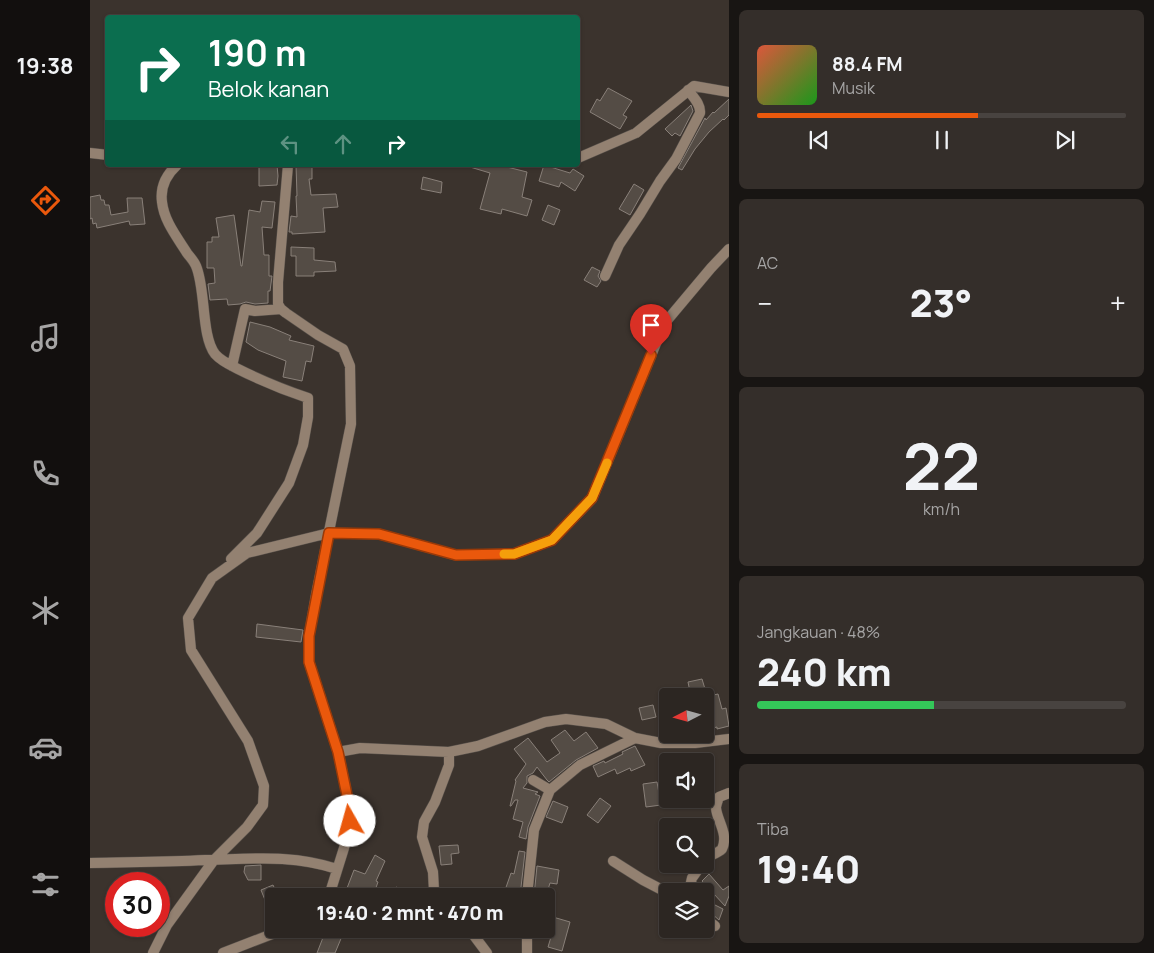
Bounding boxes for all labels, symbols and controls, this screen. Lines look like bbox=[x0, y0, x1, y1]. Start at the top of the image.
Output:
text: 190 m bbox=[208, 29, 307, 77]
icon: right bbox=[125, 35, 190, 100]
text: 19:38 bbox=[16, 51, 74, 81]
text: 88.4 FM bbox=[832, 51, 903, 77]
text: Belok kanan bbox=[208, 74, 329, 104]
text: Musik bbox=[832, 77, 875, 99]
icon: previous bbox=[805, 126, 833, 154]
icon: pause bbox=[928, 126, 956, 154]
icon: next bbox=[1051, 126, 1079, 154]
icon: left bbox=[276, 130, 304, 158]
icon: ahead bbox=[329, 130, 357, 158]
icon: right bbox=[382, 130, 410, 158]
icon: directions bbox=[28, 183, 63, 218]
text: AC bbox=[757, 252, 778, 274]
text: 23° bbox=[910, 276, 972, 328]
text: − bbox=[757, 284, 772, 322]
text: + bbox=[1110, 284, 1126, 322]
pin bbox=[630, 304, 672, 355]
icon: arrive bbox=[637, 311, 665, 339]
icon: music bbox=[28, 320, 63, 355]
text: 22 bbox=[903, 421, 980, 510]
icon: phone bbox=[28, 456, 63, 491]
text: km/h bbox=[923, 498, 960, 520]
icon: climate bbox=[28, 593, 63, 628]
text: Jangkauan · 48% bbox=[757, 621, 880, 643]
text: 240 km bbox=[757, 645, 892, 697]
north arrow bbox=[659, 688, 714, 742]
map controls bbox=[659, 688, 714, 938]
icon: car bbox=[28, 730, 63, 765]
button: sound bbox=[659, 753, 714, 808]
position arrow bbox=[323, 794, 375, 846]
button: search bbox=[659, 818, 714, 873]
text: Tiba bbox=[757, 818, 789, 840]
text: 19:40 bbox=[757, 842, 860, 894]
icon: filters bbox=[28, 867, 63, 902]
speed limit sign: 30 bbox=[105, 872, 170, 937]
button: layers bbox=[659, 883, 714, 938]
text: 19:40 · 2 mnt · 470 m bbox=[317, 900, 503, 926]

